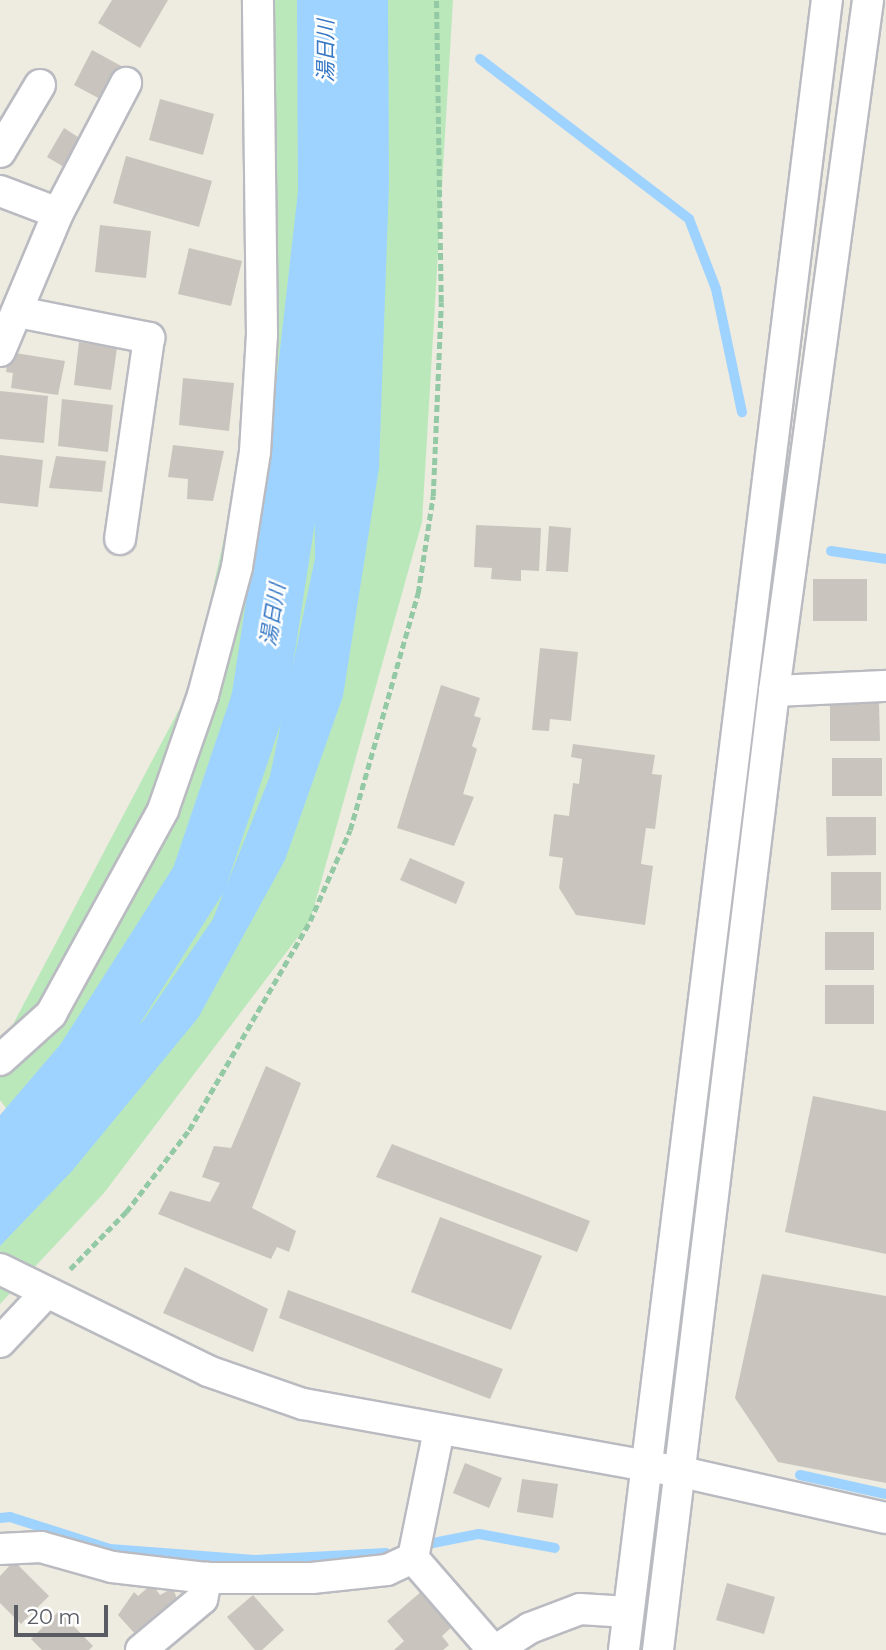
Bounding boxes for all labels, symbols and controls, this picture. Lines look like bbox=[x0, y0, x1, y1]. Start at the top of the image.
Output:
water label: 湯日川 bbox=[313, 20, 339, 82]
water label: 湯日川 bbox=[256, 582, 290, 648]
scale bar bbox=[18, 1590, 112, 1634]
text: 20 m bbox=[27, 1604, 81, 1629]

